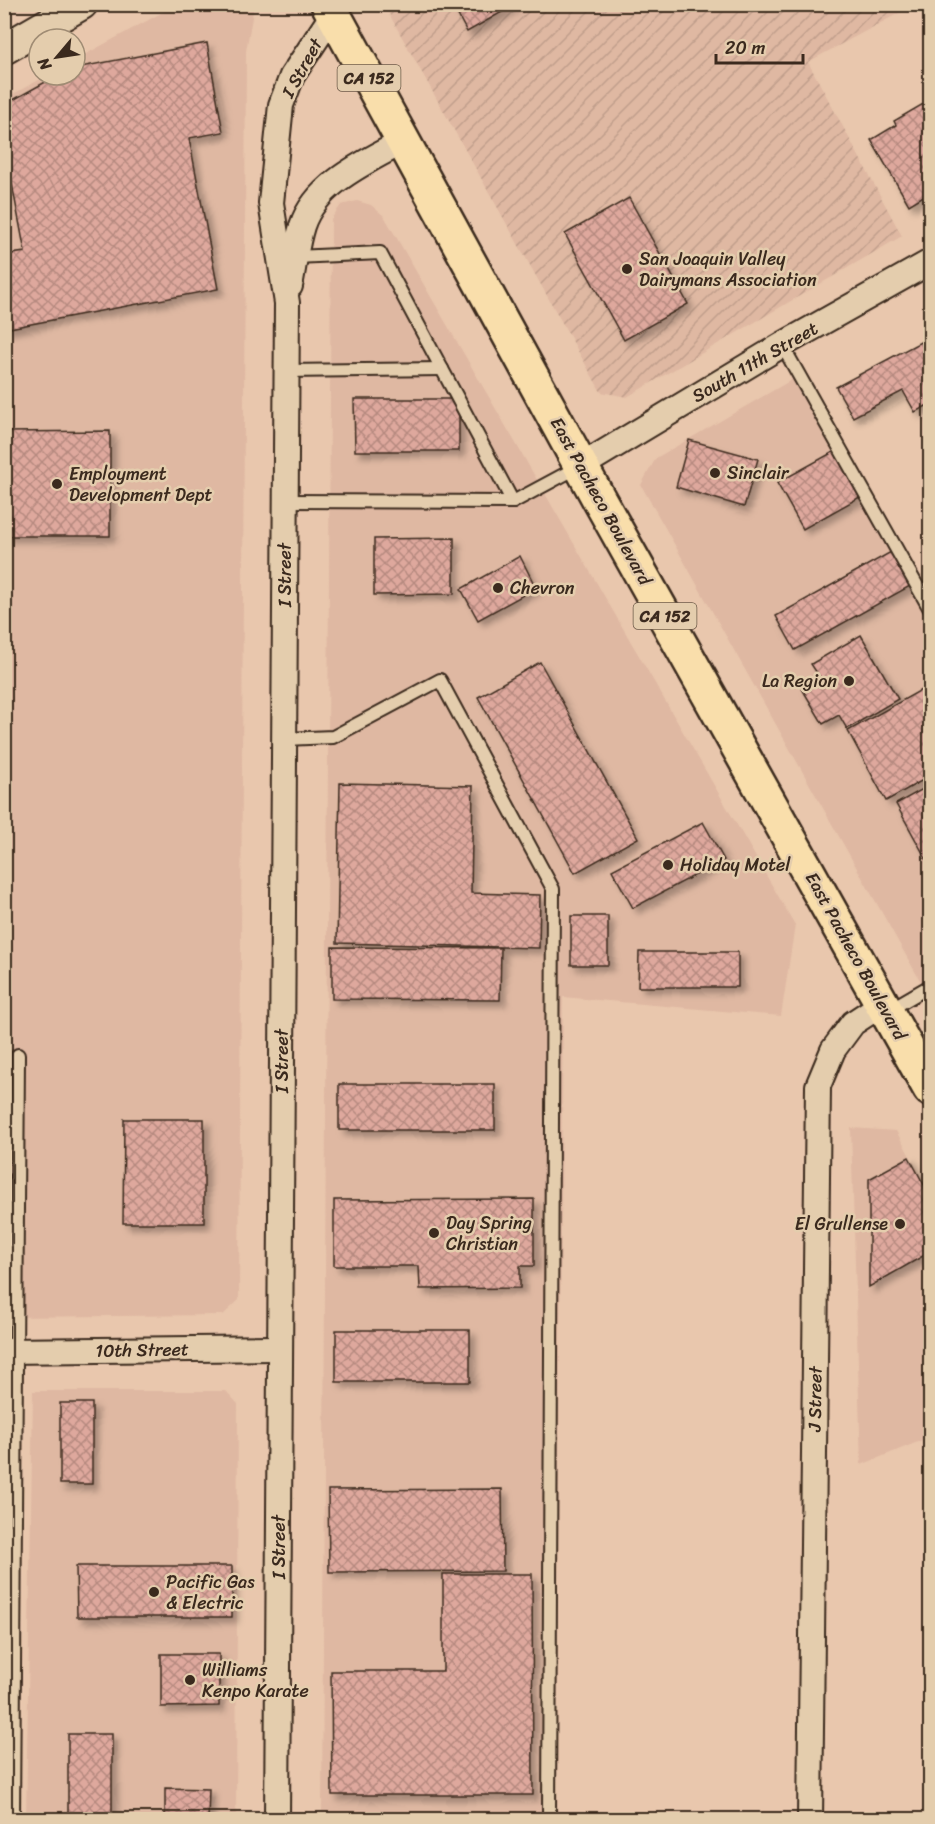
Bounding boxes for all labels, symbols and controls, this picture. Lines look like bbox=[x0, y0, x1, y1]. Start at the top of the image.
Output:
north arrow bbox=[27, 27, 87, 87]
scale bar bbox=[716, 27, 803, 65]
street label: I Street bbox=[272, 32, 332, 105]
text: 20 m bbox=[725, 32, 765, 64]
text: N bbox=[29, 51, 60, 77]
road number: CA 152 bbox=[338, 65, 400, 91]
place label: San Joaquin Valley Dairymans Association bbox=[639, 243, 817, 296]
marker: San Joaquin Valley Dairymans Association bbox=[620, 262, 634, 276]
street label: South 11th Street bbox=[686, 313, 825, 411]
street label: East Pacheco Boulevard bbox=[541, 411, 661, 593]
place label: Sinclair bbox=[727, 457, 790, 489]
place label: Employment Development Dept bbox=[69, 458, 212, 511]
marker: Sinclair bbox=[708, 466, 722, 480]
marker: Employment Development Dept bbox=[50, 477, 64, 491]
street label: I Street bbox=[269, 542, 301, 608]
place label: Chevron bbox=[510, 572, 575, 604]
marker: Chevron bbox=[491, 581, 505, 595]
road number: CA 152 bbox=[634, 603, 696, 629]
place label: La Region bbox=[762, 665, 837, 697]
marker: La Region bbox=[842, 674, 856, 688]
place label: Holiday Motel bbox=[680, 849, 791, 881]
marker: Holiday Motel bbox=[661, 858, 675, 872]
street label: East Pacheco Boulevard bbox=[796, 866, 916, 1048]
street label: I Street bbox=[266, 1028, 298, 1094]
place label: Day Spring Christian bbox=[446, 1207, 532, 1260]
place label: El Grullense bbox=[795, 1208, 888, 1240]
marker: El Grullense bbox=[893, 1217, 907, 1231]
marker: Day Spring Christian bbox=[427, 1226, 441, 1240]
street label: 10th Street bbox=[95, 1333, 189, 1367]
street label: J Street bbox=[798, 1365, 832, 1433]
street label: I Street bbox=[263, 1514, 295, 1580]
place label: Pacific Gas & Electric bbox=[166, 1566, 255, 1619]
marker: Pacific Gas & Electric bbox=[147, 1585, 161, 1599]
place label: Williams Kenpo Karate bbox=[202, 1654, 309, 1707]
marker: Williams Kenpo Karate bbox=[183, 1673, 197, 1687]

